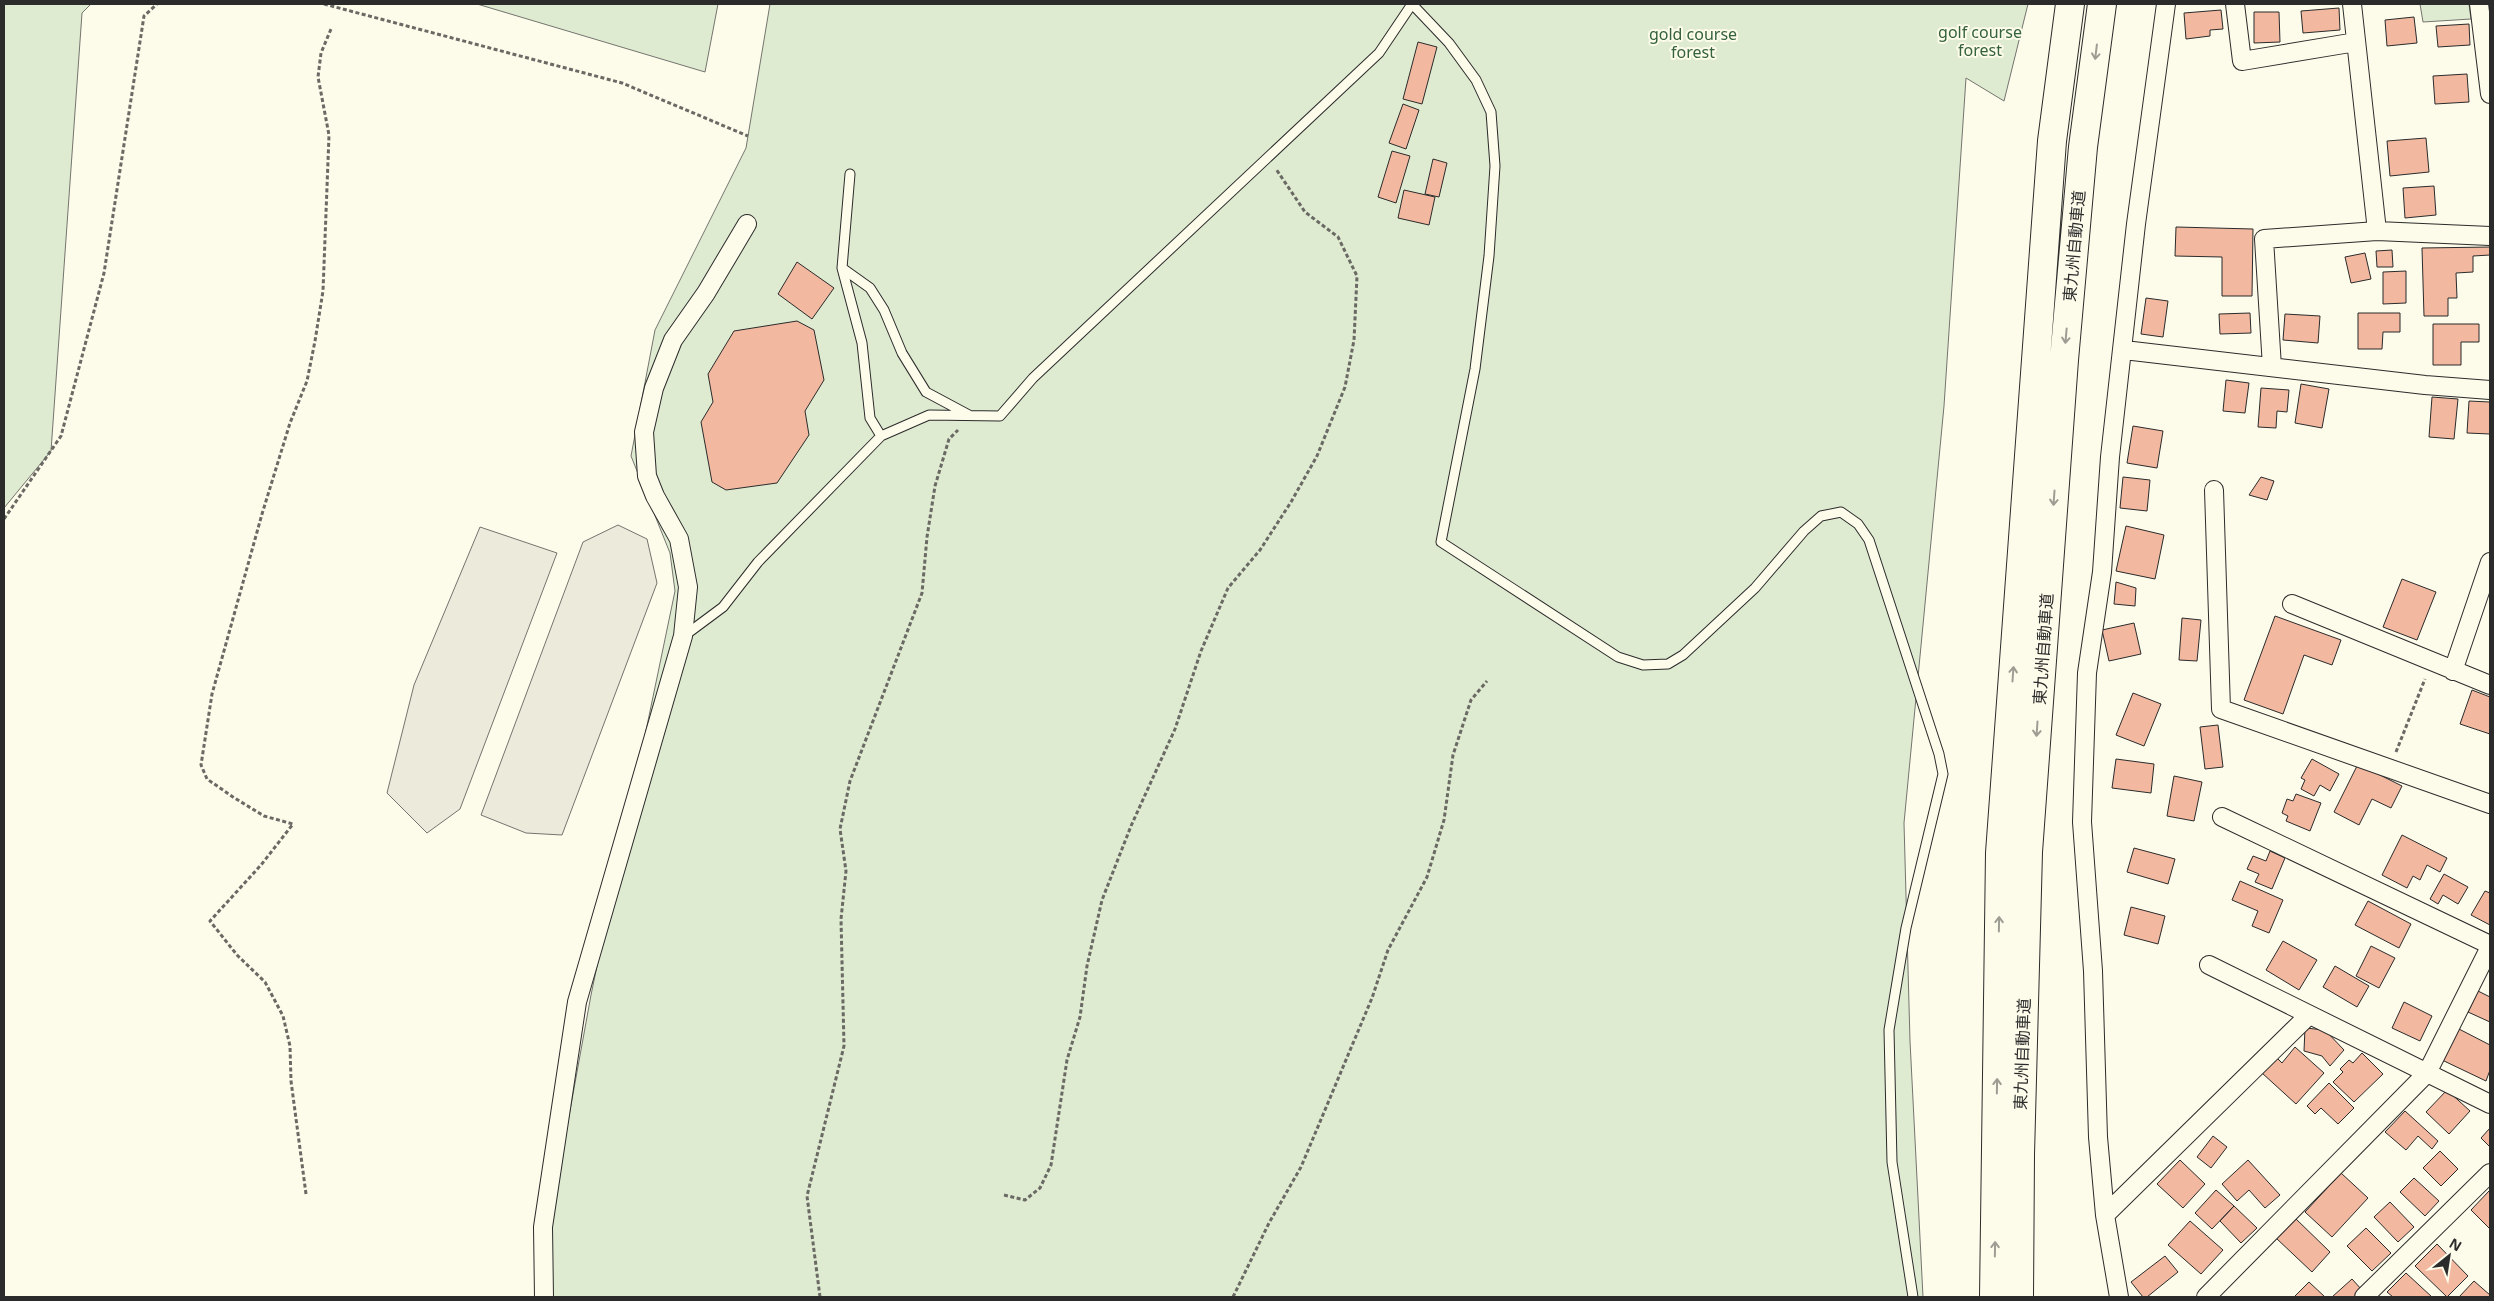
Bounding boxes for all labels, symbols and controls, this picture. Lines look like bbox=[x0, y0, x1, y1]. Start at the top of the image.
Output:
park label: golf course forest bbox=[1938, 21, 2022, 61]
park label: gold course forest bbox=[1649, 23, 1737, 63]
one-way arrow bbox=[2091, 44, 2101, 60]
street label: 東九州自動車道 bbox=[2058, 189, 2090, 303]
one-way arrow bbox=[2061, 327, 2071, 343]
one-way arrow bbox=[2049, 489, 2058, 505]
street label: 東九州自動車道 bbox=[2028, 592, 2058, 706]
one-way arrow bbox=[2008, 666, 2018, 682]
one-way arrow bbox=[2032, 721, 2041, 737]
one-way arrow bbox=[1994, 916, 2004, 932]
street label: 東九州自動車道 bbox=[2009, 998, 2035, 1110]
one-way arrow bbox=[1993, 1078, 2002, 1094]
north arrow bbox=[2424, 1231, 2474, 1281]
text: N bbox=[2446, 1233, 2465, 1255]
one-way arrow bbox=[1990, 1241, 2000, 1257]

